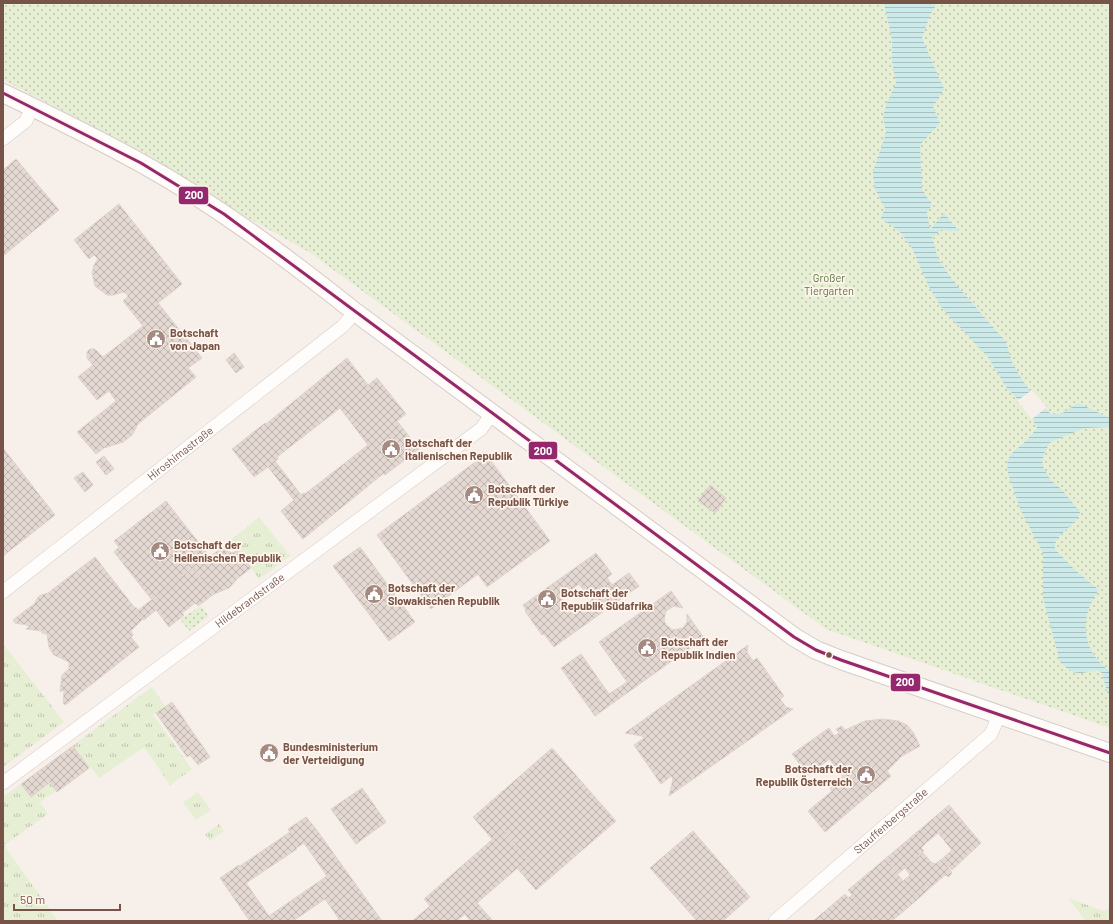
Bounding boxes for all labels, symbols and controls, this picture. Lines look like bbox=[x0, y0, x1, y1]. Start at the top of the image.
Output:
line badge: 200 bbox=[178, 186, 209, 205]
text: 200 bbox=[185, 188, 203, 201]
park label: Großer Tiergarten bbox=[804, 271, 854, 297]
place label: Botschaft von Japan bbox=[170, 326, 220, 352]
public building icon: Botschaft von Japan bbox=[145, 328, 167, 350]
street label: Hiroshimastraße bbox=[145, 423, 215, 483]
place label: Botschaft der Italienischen Republik bbox=[405, 436, 512, 462]
public building icon: Botschaft der Italienischen Republik bbox=[380, 438, 402, 460]
line badge: 200 bbox=[528, 441, 558, 460]
text: 200 bbox=[534, 444, 552, 457]
place label: Botschaft der Republik Türkiye bbox=[488, 482, 569, 508]
public building icon: Botschaft der Republik Türkiye bbox=[463, 484, 485, 506]
place label: Botschaft der Hellenischen Republik bbox=[174, 538, 281, 564]
public building icon: Botschaft der Hellenischen Republik bbox=[149, 540, 171, 562]
street label: Hildebrandstraße bbox=[212, 570, 287, 630]
place label: Botschaft der Slowakischen Republik bbox=[388, 581, 500, 607]
public building icon: Botschaft der Slowakischen Republik bbox=[363, 583, 385, 605]
place label: Botschaft der Republik Südafrika bbox=[561, 586, 653, 612]
public building icon: Botschaft der Republik Südafrika bbox=[536, 588, 558, 610]
place label: Botschaft der Republik Indien bbox=[661, 635, 736, 661]
public building icon: Botschaft der Republik Indien bbox=[636, 637, 658, 659]
unlabelled marker bbox=[824, 650, 834, 660]
line badge: 200 bbox=[890, 673, 921, 692]
text: 200 bbox=[896, 675, 914, 688]
place label: Bundesministerium der Verteidigung bbox=[283, 740, 378, 766]
public building icon: Bundesministerium der Verteidigung bbox=[258, 742, 280, 764]
place label: Botschaft der Republik Österreich bbox=[756, 762, 853, 788]
public building icon: Botschaft der Republik Österreich bbox=[855, 764, 877, 786]
street label: Stauffenbergstraße bbox=[851, 785, 930, 856]
scale bar bbox=[14, 886, 120, 912]
text: 50 m bbox=[20, 892, 45, 906]

